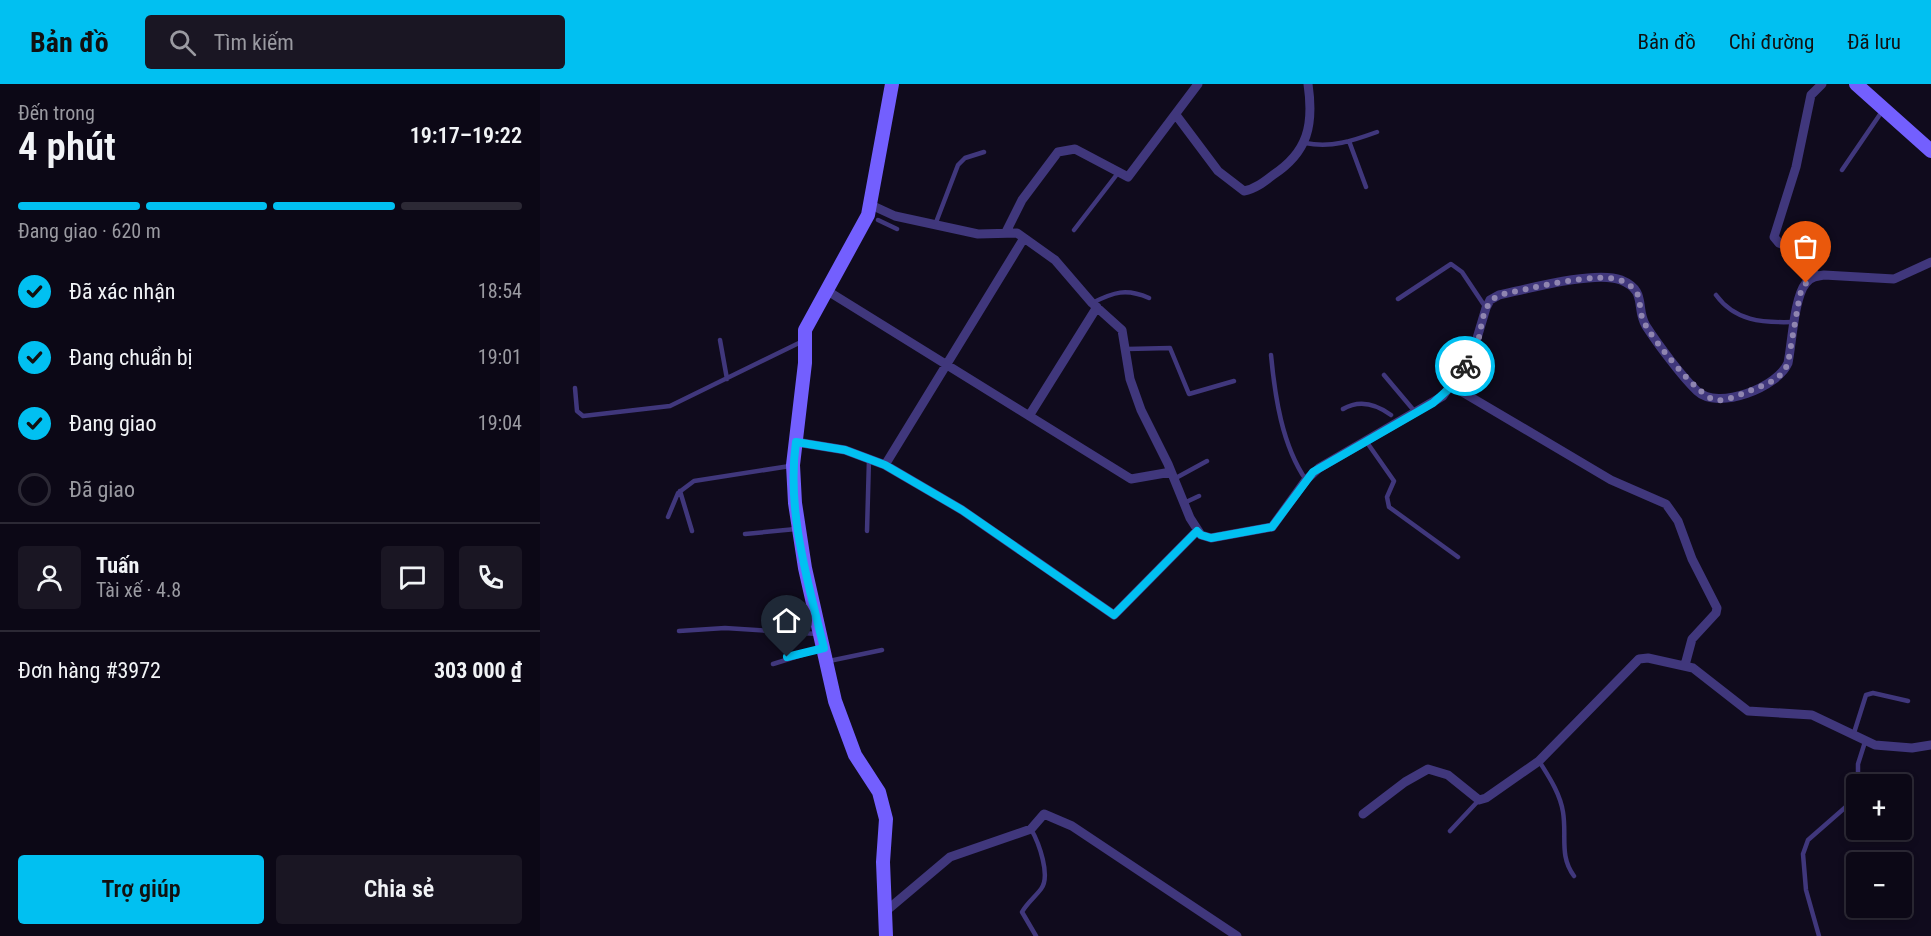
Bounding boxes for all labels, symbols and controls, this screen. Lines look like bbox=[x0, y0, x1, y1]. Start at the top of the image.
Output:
search box bbox=[145, 15, 565, 69]
text: Bản đồ bbox=[30, 26, 109, 59]
icon: search bbox=[166, 26, 199, 59]
text: Tìm kiếm bbox=[214, 30, 294, 55]
text: Bản đồ bbox=[1638, 30, 1696, 54]
text: Chỉ đường bbox=[1729, 30, 1814, 54]
text: Đã lưu bbox=[1847, 30, 1901, 54]
text: Đến trong bbox=[18, 101, 95, 125]
text: 19:17–19:22 bbox=[410, 123, 522, 148]
text: 4 phút bbox=[18, 124, 116, 170]
text: Đang giao · 620 m bbox=[18, 219, 161, 243]
pin bbox=[1780, 221, 1831, 283]
icon: bag bbox=[1789, 230, 1822, 263]
icon: check bbox=[18, 275, 51, 308]
text: Đã xác nhận bbox=[69, 279, 175, 304]
text: 18:54 bbox=[478, 279, 522, 303]
courier bbox=[1435, 336, 1495, 396]
icon: check bbox=[18, 341, 51, 374]
text: Đang chuẩn bị bbox=[69, 345, 193, 370]
text: 19:01 bbox=[478, 345, 522, 369]
icon: bike bbox=[1449, 350, 1482, 383]
icon: check bbox=[18, 407, 51, 440]
text: Đang giao bbox=[69, 411, 156, 436]
text: 19:04 bbox=[478, 411, 522, 435]
text: Đã giao bbox=[69, 477, 135, 502]
button: person bbox=[18, 546, 81, 609]
button: chat bbox=[381, 546, 444, 609]
button: phone bbox=[459, 546, 522, 609]
text: Tuấn bbox=[96, 553, 139, 578]
text: Tài xế · 4.8 bbox=[96, 578, 181, 602]
pin bbox=[761, 595, 812, 657]
icon: home bbox=[770, 604, 803, 637]
text: Đơn hàng #3972 bbox=[18, 658, 161, 683]
text: 303 000 ₫ bbox=[434, 658, 522, 683]
map controls bbox=[1846, 774, 1912, 918]
button: + bbox=[1846, 774, 1912, 840]
button: − bbox=[1846, 852, 1912, 918]
button: Trợ giúp bbox=[18, 855, 264, 924]
button: Chia sẻ bbox=[276, 855, 522, 924]

